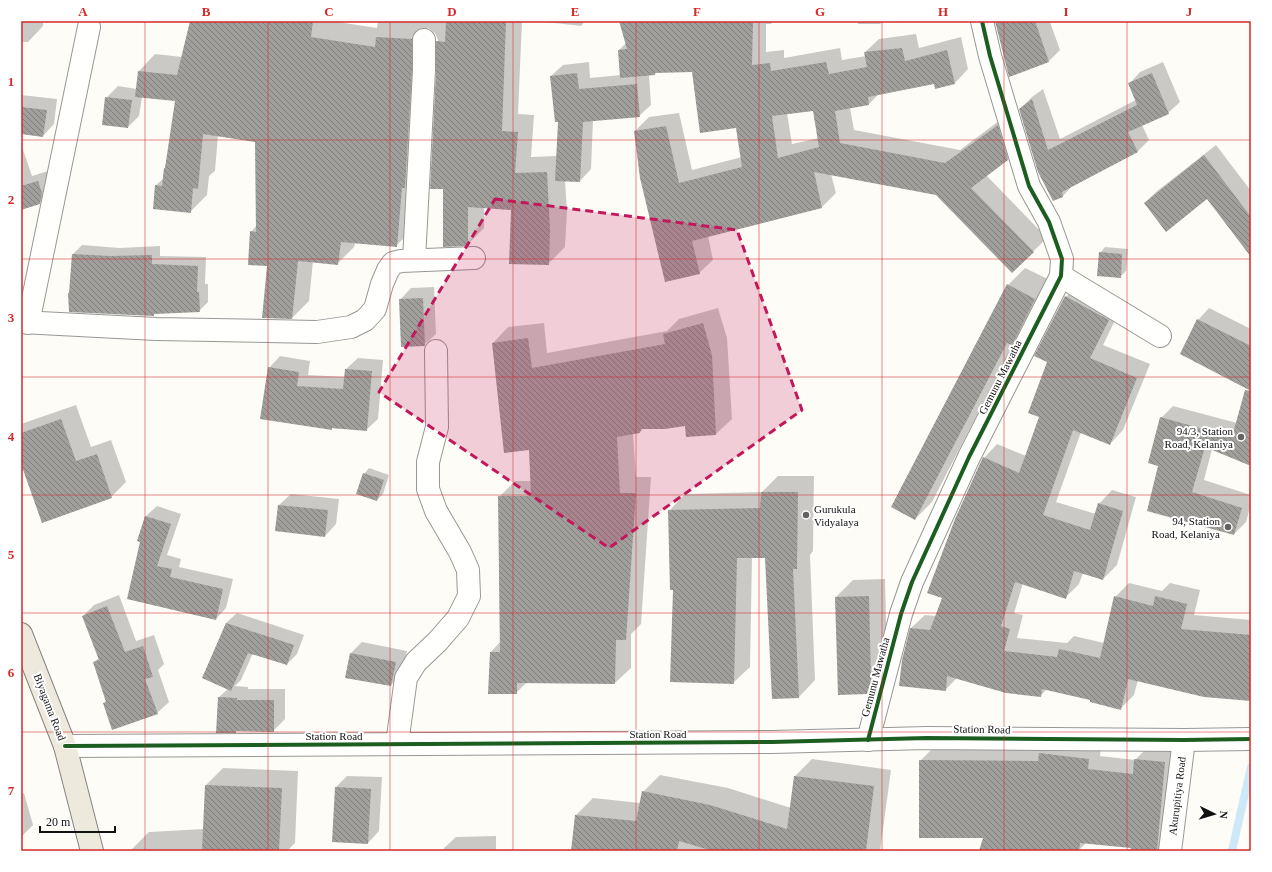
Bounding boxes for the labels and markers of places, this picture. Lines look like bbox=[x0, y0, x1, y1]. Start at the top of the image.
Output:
place label: 94/3, Station Road, Kelaniya bbox=[1165, 425, 1233, 450]
marker: 94/3, Station Road, Kelaniya bbox=[1236, 432, 1246, 442]
place label: Gurukula Vidyalaya bbox=[814, 503, 859, 528]
marker: Gurukula Vidyalaya bbox=[801, 510, 811, 520]
place label: 94, Station Road, Kelaniya bbox=[1152, 515, 1220, 540]
marker: 94, Station Road, Kelaniya bbox=[1223, 522, 1233, 532]

